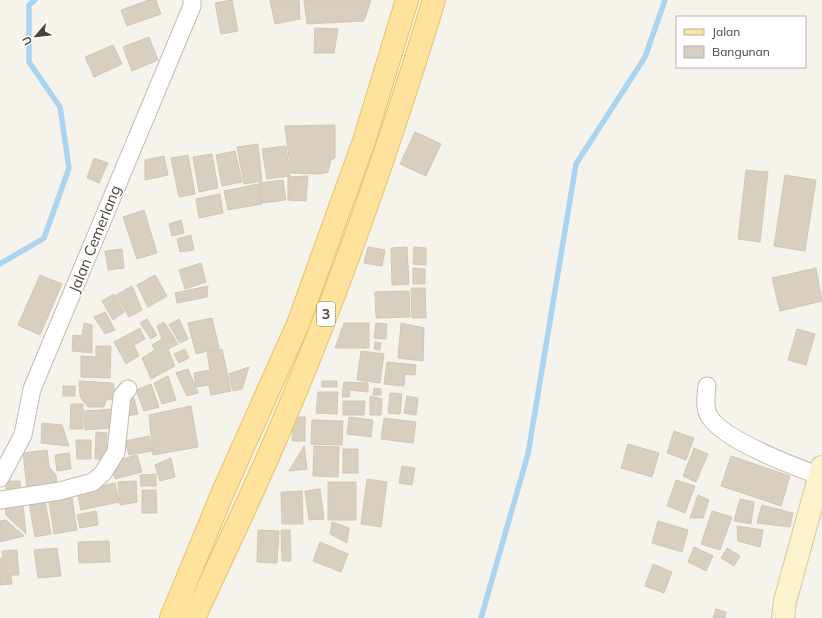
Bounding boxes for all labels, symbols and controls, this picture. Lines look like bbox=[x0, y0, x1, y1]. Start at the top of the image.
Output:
north arrow bbox=[16, 16, 56, 56]
legend bbox=[676, 16, 806, 68]
text: Jalan bbox=[712, 24, 740, 39]
text: U bbox=[19, 34, 35, 48]
text: Bangunan bbox=[712, 44, 770, 59]
street label: Jalan Cemerlang bbox=[64, 182, 125, 295]
road number: 3 bbox=[317, 302, 335, 326]

